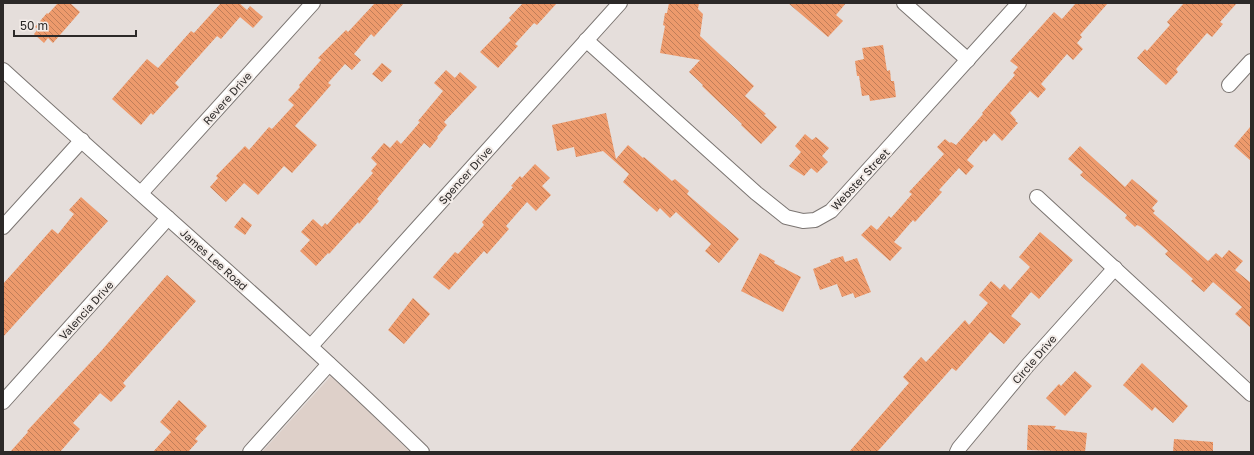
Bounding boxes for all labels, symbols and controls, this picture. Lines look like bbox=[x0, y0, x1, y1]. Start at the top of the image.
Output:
scale bar bbox=[14, 12, 136, 38]
text: 50 m bbox=[20, 18, 48, 33]
street label: Revere Drive bbox=[200, 69, 254, 127]
street label: Spencer Drive bbox=[436, 143, 494, 207]
street label: Webster Street bbox=[828, 146, 892, 212]
street label: James Lee Road bbox=[178, 226, 250, 292]
street label: Valencia Drive bbox=[56, 278, 116, 342]
street label: Circle Drive bbox=[1009, 332, 1059, 386]

